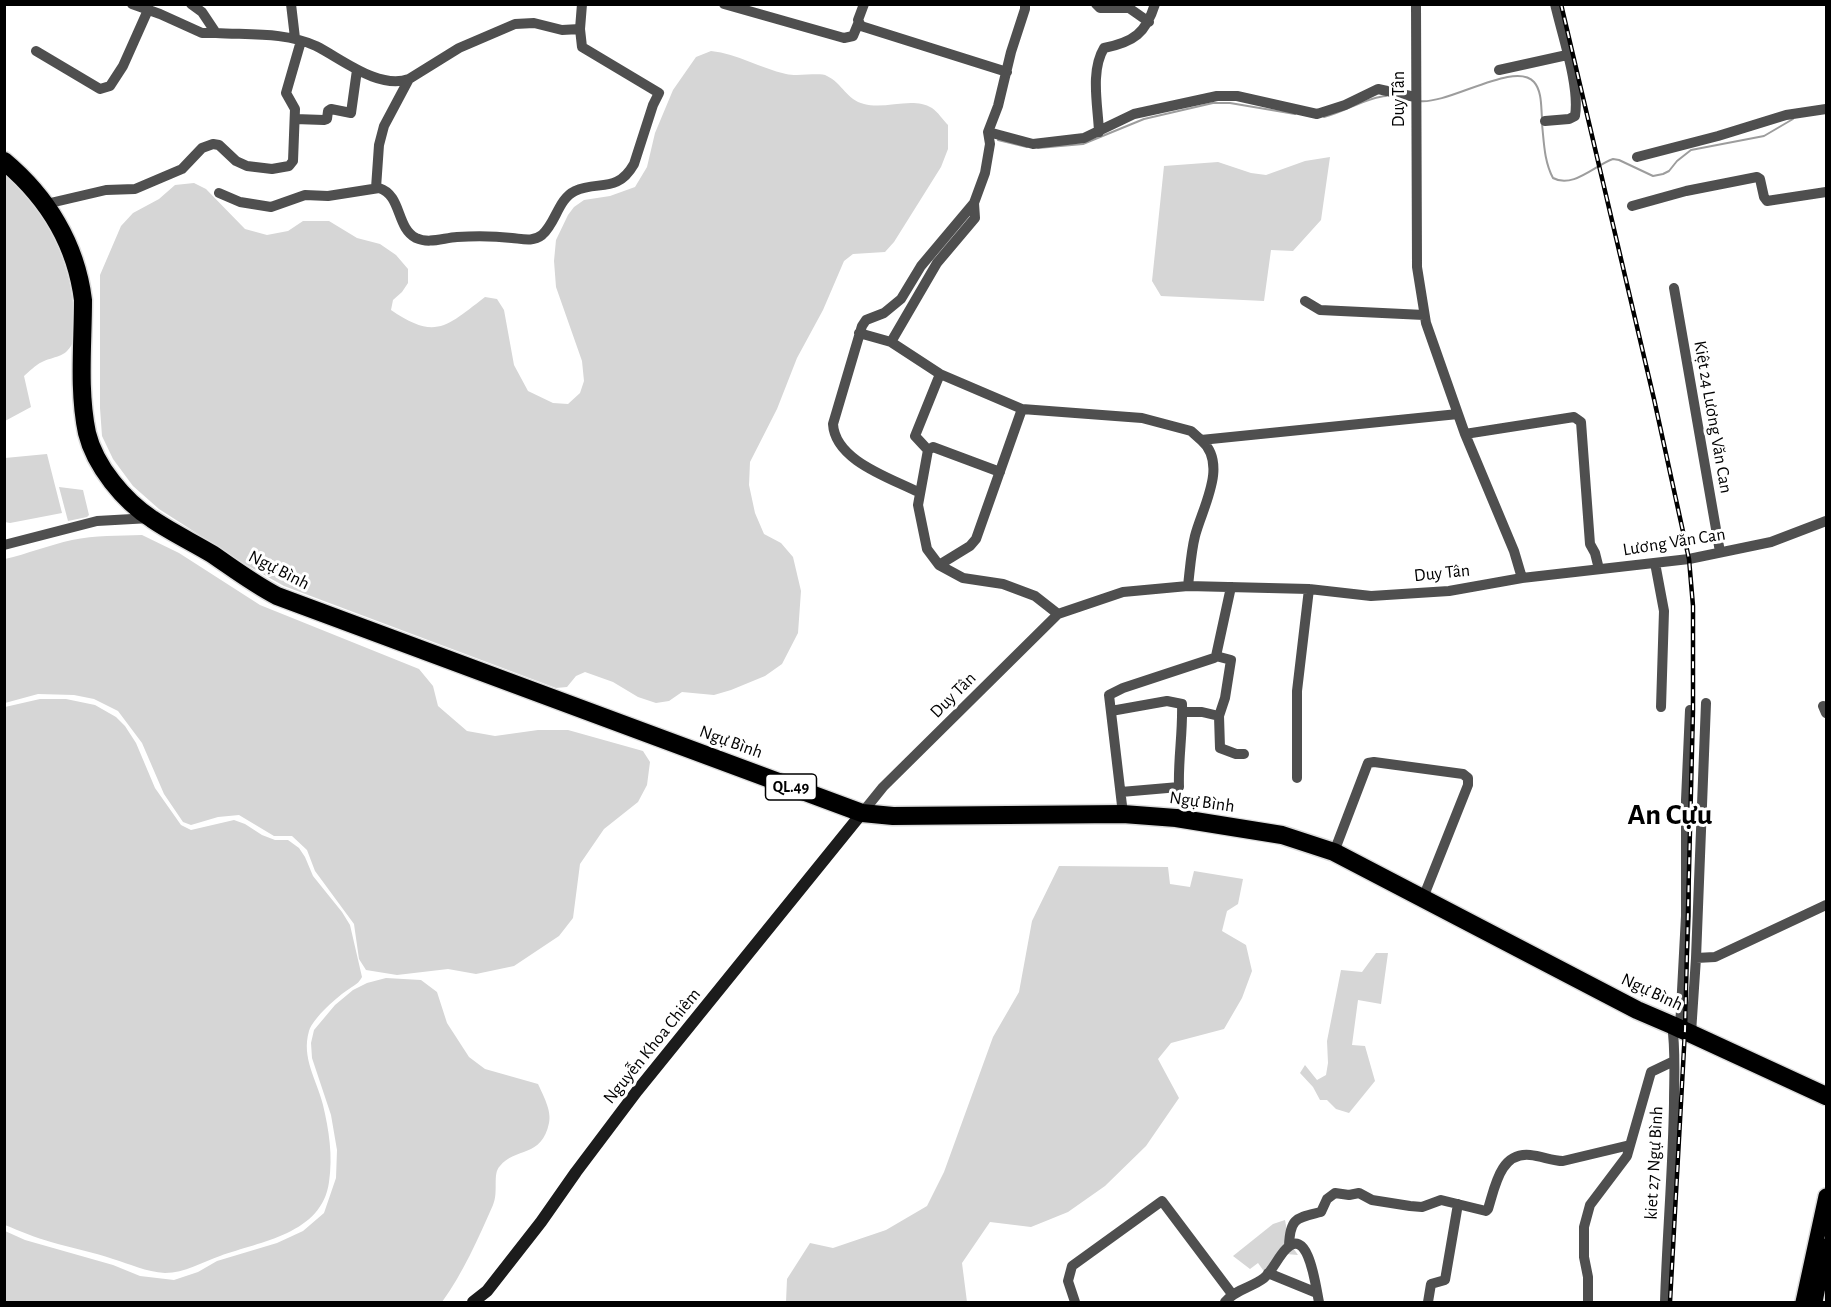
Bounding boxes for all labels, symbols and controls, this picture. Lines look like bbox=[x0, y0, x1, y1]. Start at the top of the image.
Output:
street label: Duy Tân bbox=[1388, 71, 1410, 127]
street label: Kiệt 24 Lương Văn Can bbox=[1689, 339, 1737, 495]
street label: Lương Văn Can bbox=[1621, 523, 1727, 561]
street label: Ngự Bình bbox=[245, 545, 313, 595]
street label: Duy Tân bbox=[1413, 559, 1471, 587]
street label: Duy Tân bbox=[925, 667, 981, 723]
street label: Ngự Bình bbox=[696, 721, 766, 763]
road number: QL.49 bbox=[766, 774, 816, 800]
street label: Ngự Bình bbox=[1168, 787, 1236, 817]
district label: An Cựu bbox=[1628, 797, 1712, 833]
street label: Ngự Bình bbox=[1618, 968, 1686, 1016]
street label: Nguyễn Khoa Chiêm bbox=[599, 984, 705, 1108]
street label: kiet 27 Ngự Bình bbox=[1640, 1106, 1668, 1220]

